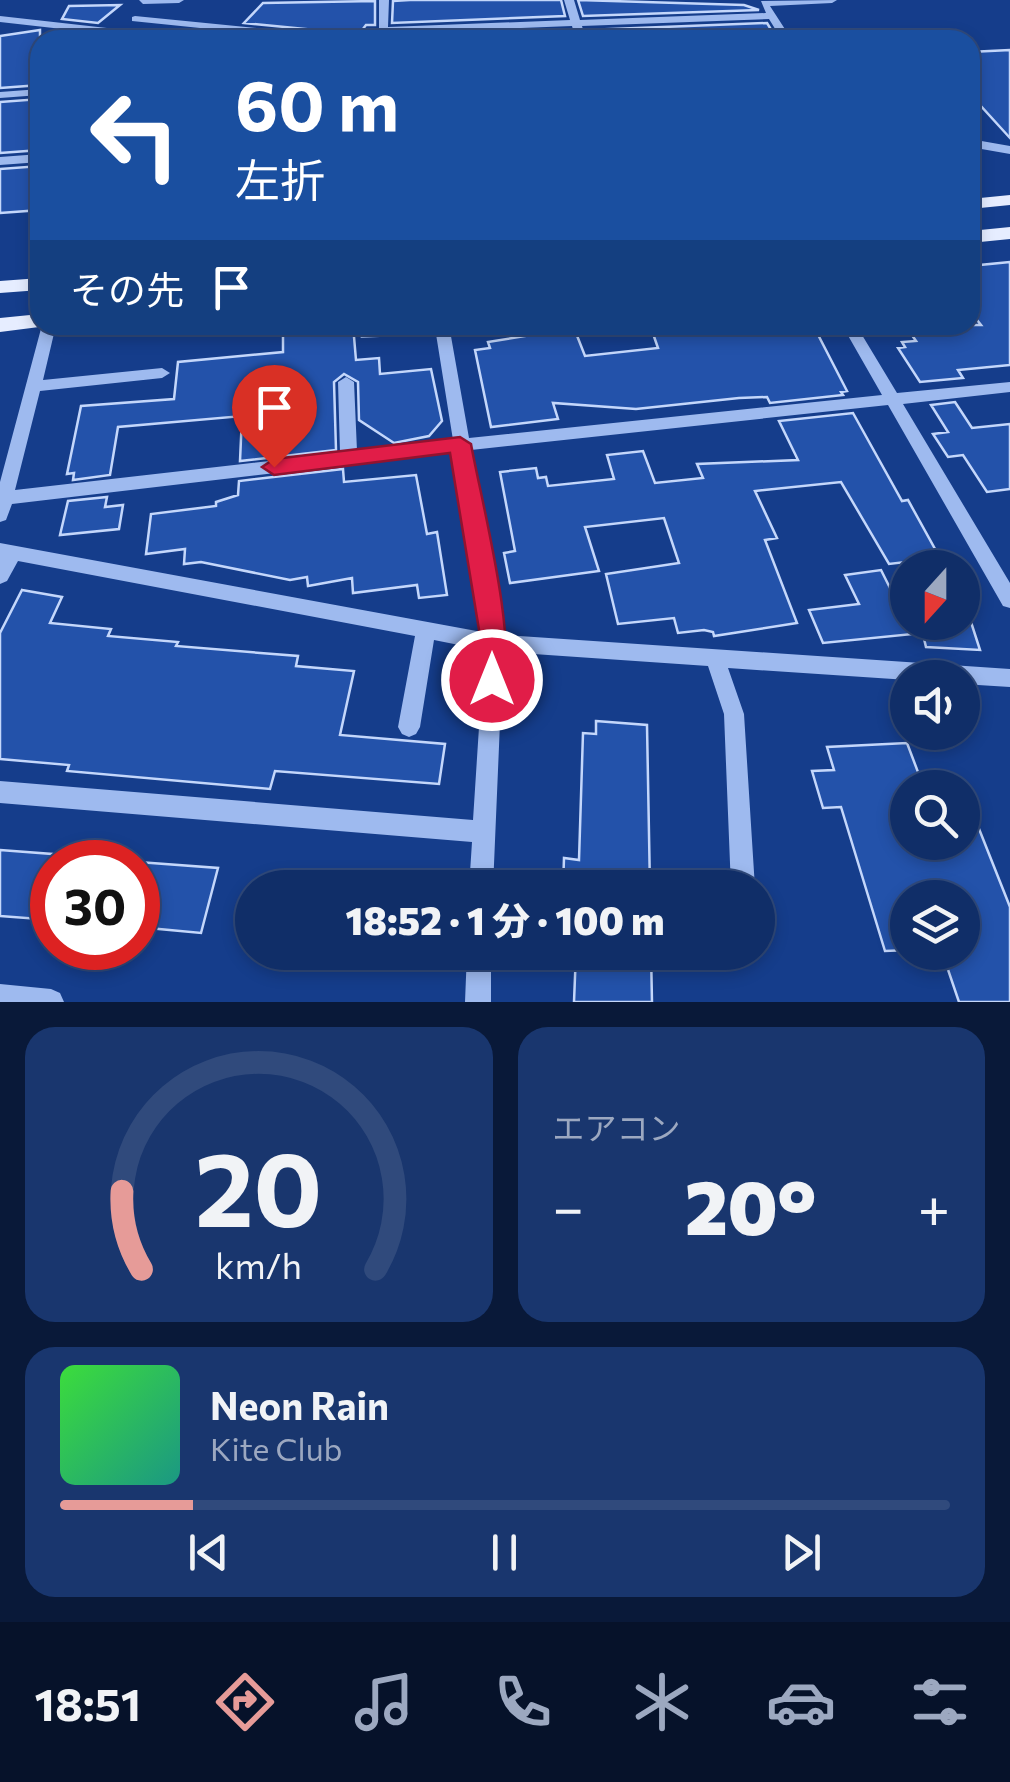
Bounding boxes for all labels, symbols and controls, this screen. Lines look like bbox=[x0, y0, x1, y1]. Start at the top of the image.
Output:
text: 60 m bbox=[235, 60, 399, 145]
icon: left bbox=[70, 70, 200, 200]
text: 左折 bbox=[235, 151, 325, 206]
icon: arrive bbox=[204, 260, 259, 315]
text: その先 bbox=[70, 265, 184, 312]
pin bbox=[232, 365, 317, 468]
icon: arrive bbox=[247, 380, 302, 435]
north arrow bbox=[890, 550, 980, 640]
map controls bbox=[890, 550, 980, 970]
position arrow bbox=[440, 628, 544, 732]
button: sound bbox=[890, 660, 980, 750]
button: search bbox=[890, 770, 980, 860]
speed limit sign: 30 bbox=[30, 840, 160, 970]
button: layers bbox=[890, 880, 980, 970]
text: 18:52 · 1 分 · 100 m bbox=[346, 896, 664, 943]
text: エアコン bbox=[553, 1107, 681, 1147]
text: 20 bbox=[195, 1121, 323, 1248]
text: 20° bbox=[685, 1159, 817, 1250]
text: − bbox=[553, 1172, 584, 1239]
text: + bbox=[918, 1172, 950, 1239]
text: km/h bbox=[215, 1243, 302, 1286]
text: Neon Rain bbox=[210, 1381, 389, 1428]
text: Kite Club bbox=[210, 1428, 342, 1468]
icon: previous bbox=[181, 1525, 236, 1580]
icon: pause bbox=[477, 1525, 532, 1580]
icon: next bbox=[774, 1525, 829, 1580]
icon: directions bbox=[210, 1667, 280, 1737]
icon: music bbox=[349, 1667, 419, 1737]
icon: phone bbox=[488, 1667, 558, 1737]
icon: climate bbox=[627, 1667, 697, 1737]
icon: car bbox=[766, 1667, 836, 1737]
icon: filters bbox=[905, 1667, 975, 1737]
text: 18:51 bbox=[35, 1675, 141, 1730]

